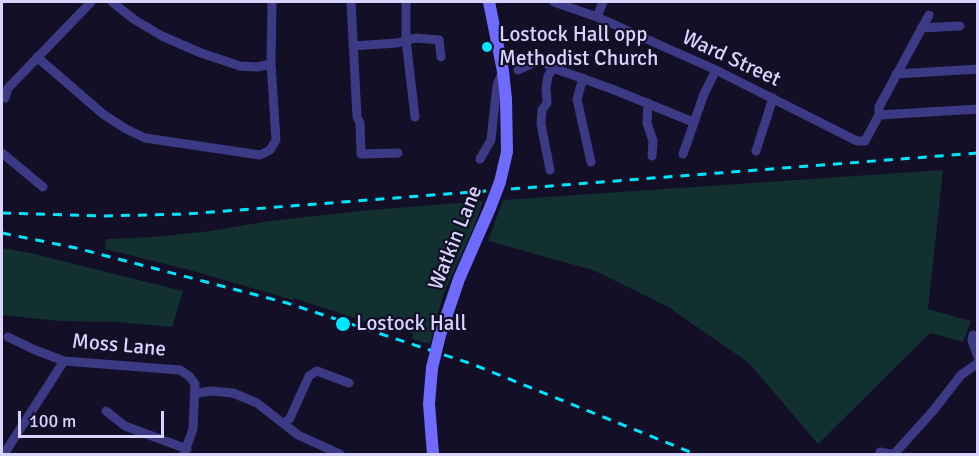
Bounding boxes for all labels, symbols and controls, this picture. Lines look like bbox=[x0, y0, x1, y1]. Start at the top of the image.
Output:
place label: Lostock Hall opp Methodist Church bbox=[499, 22, 658, 72]
street label: Ward Street bbox=[678, 25, 784, 93]
marker: Lostock Hall opp Methodist Church bbox=[480, 40, 494, 54]
street label: Watkin Lane bbox=[424, 182, 488, 294]
place label: Lostock Hall bbox=[356, 311, 467, 337]
marker: Lostock Hall bbox=[334, 315, 352, 333]
street label: Moss Lane bbox=[71, 329, 167, 363]
scale bar bbox=[21, 399, 166, 437]
text: 100 m bbox=[29, 410, 76, 432]

